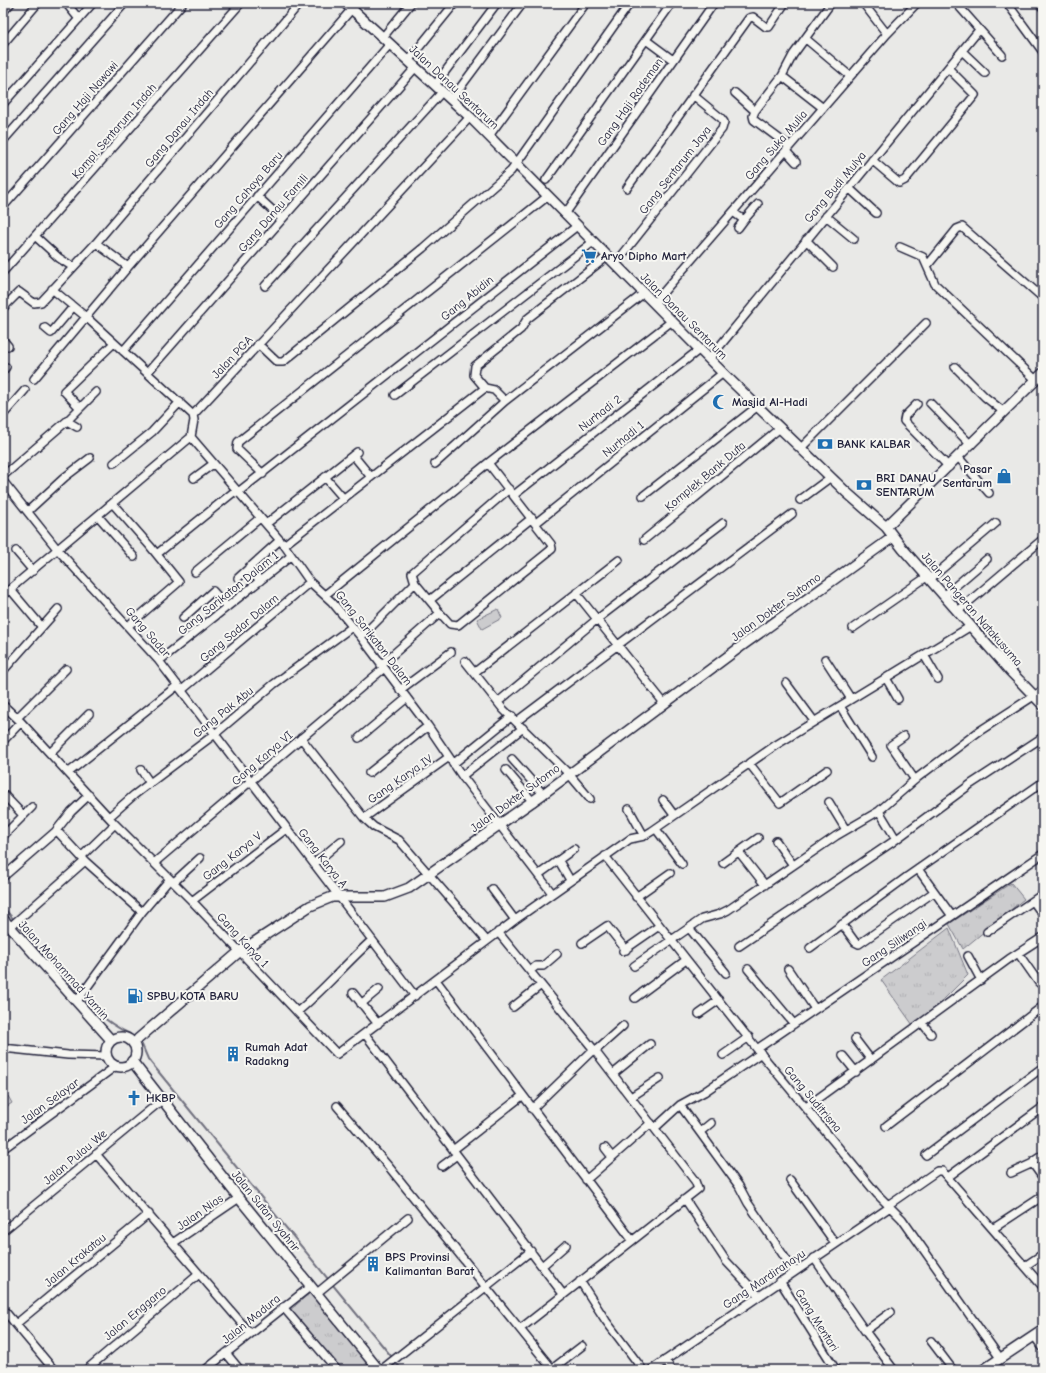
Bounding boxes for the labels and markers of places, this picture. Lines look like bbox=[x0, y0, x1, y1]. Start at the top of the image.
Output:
supermarket icon: Aryo Dipho Mart bbox=[580, 247, 598, 265]
place label: Aryo Dipho Mart bbox=[601, 249, 687, 263]
mosque icon: Masjid Al-Hadi bbox=[711, 393, 729, 411]
place label: Masjid Al-Hadi bbox=[732, 395, 808, 409]
bank icon: BANK KALBAR bbox=[816, 435, 834, 453]
place label: BANK KALBAR bbox=[837, 437, 910, 451]
place label: Pasar Sentarum bbox=[943, 462, 992, 490]
shop icon: Pasar Sentarum bbox=[995, 467, 1013, 485]
place label: BRI DANAU SENTARUM bbox=[876, 471, 936, 499]
bank icon: BRI DANAU SENTARUM bbox=[855, 476, 873, 494]
fuel station icon: SPBU KOTA BARU bbox=[126, 987, 144, 1005]
place label: SPBU KOTA BARU bbox=[147, 989, 239, 1003]
place label: Rumah Adat Radakng bbox=[245, 1040, 308, 1068]
building icon: Rumah Adat Radakng bbox=[224, 1045, 242, 1063]
church icon: HKBP bbox=[125, 1089, 143, 1107]
place label: HKBP bbox=[146, 1091, 176, 1105]
place label: BPS Provinsi Kalimantan Barat bbox=[385, 1250, 475, 1278]
building icon: BPS Provinsi Kalimantan Barat bbox=[364, 1255, 382, 1273]

